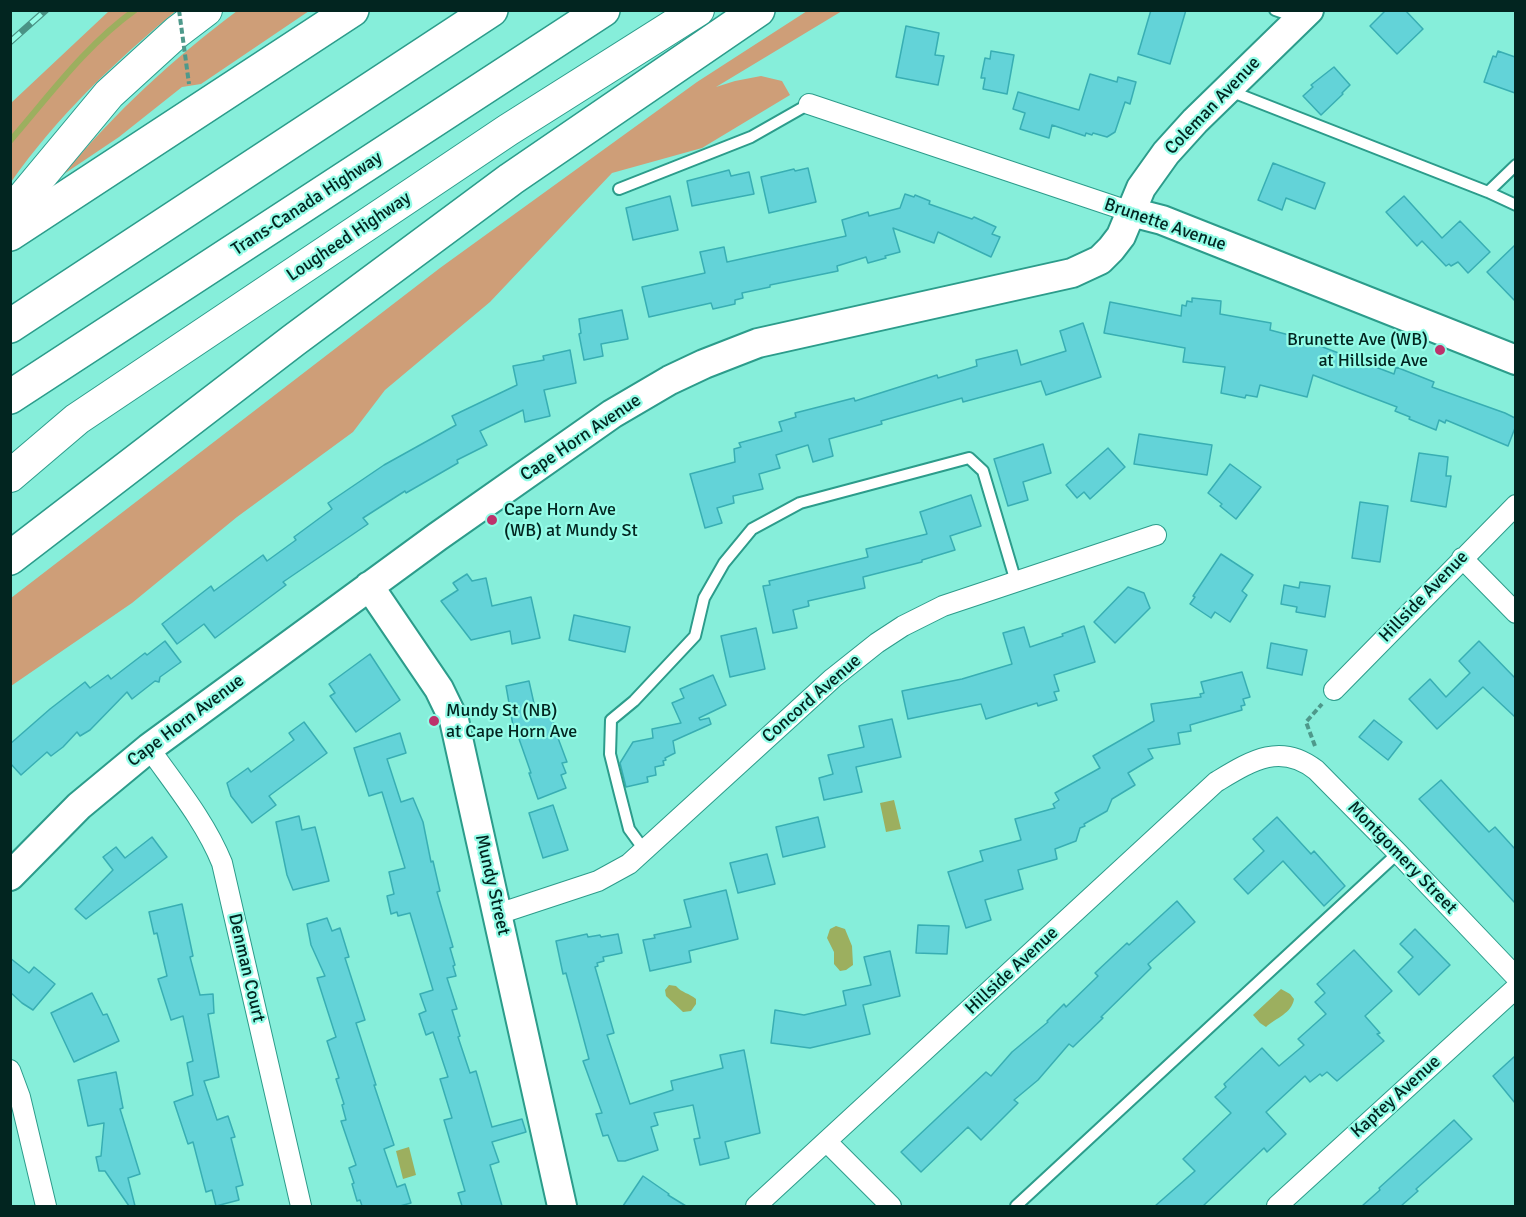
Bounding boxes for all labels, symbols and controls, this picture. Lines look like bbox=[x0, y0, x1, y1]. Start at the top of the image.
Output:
street label: Coleman Avenue bbox=[1161, 53, 1265, 159]
street label: Trans-Canada Highway bbox=[228, 147, 386, 261]
street label: Lougheed Highway bbox=[283, 187, 415, 287]
street label: Brunette Avenue bbox=[1101, 194, 1229, 256]
place label: Brunette Ave (WB) at Hillside Ave bbox=[1287, 329, 1428, 372]
marker: Brunette Ave (WB) at Hillside Ave bbox=[1433, 343, 1447, 357]
street label: Cape Horn Avenue bbox=[517, 390, 645, 486]
place label: Cape Horn Ave (WB) at Mundy St bbox=[504, 499, 638, 542]
marker: Cape Horn Ave (WB) at Mundy St bbox=[485, 513, 499, 527]
street label: Hillside Avenue bbox=[1375, 547, 1473, 647]
street label: Concord Avenue bbox=[758, 650, 866, 748]
street label: Cape Horn Avenue bbox=[123, 670, 249, 772]
place label: Mundy St (NB) at Cape Horn Ave bbox=[446, 700, 577, 742]
marker: Mundy St (NB) at Cape Horn Ave bbox=[427, 714, 441, 728]
street label: Montgomery Street bbox=[1343, 797, 1461, 919]
street label: Mundy Street bbox=[470, 832, 514, 938]
street label: Denman Court bbox=[223, 912, 269, 1024]
street label: Hillside Avenue bbox=[961, 923, 1063, 1019]
street label: Kaptey Avenue bbox=[1347, 1051, 1445, 1143]

